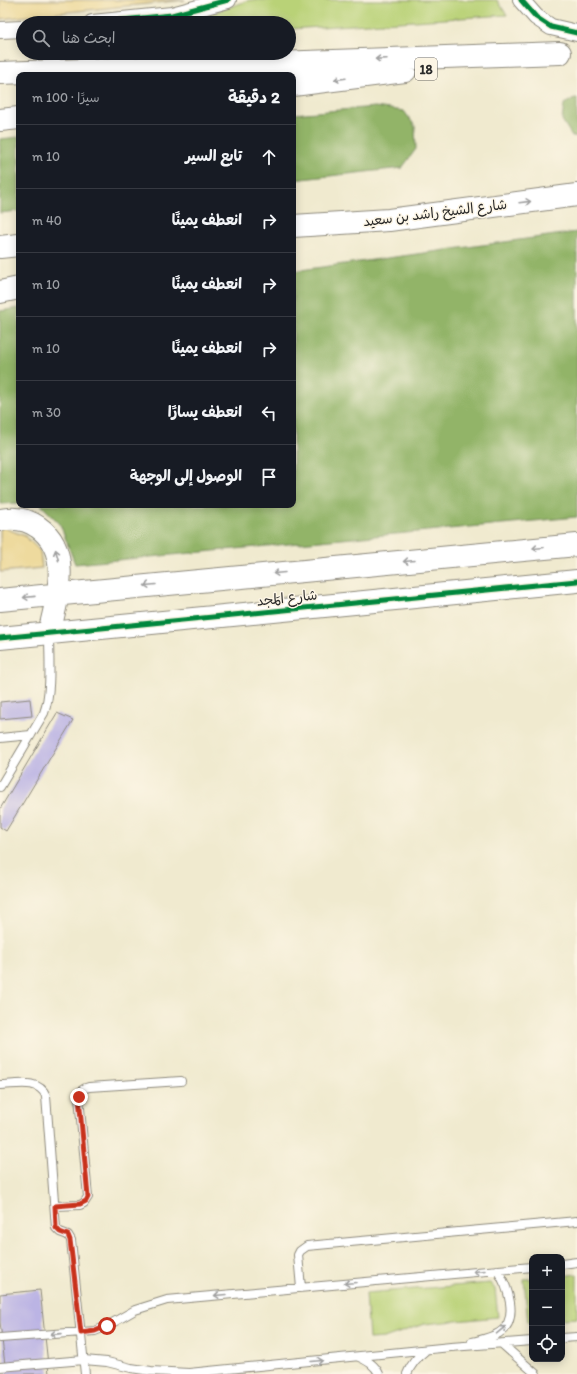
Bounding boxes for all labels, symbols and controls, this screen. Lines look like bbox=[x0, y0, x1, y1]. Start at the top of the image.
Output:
search box bbox=[16, 16, 296, 60]
icon: search bbox=[30, 27, 52, 49]
text: ابحث هنا bbox=[62, 29, 116, 47]
one-way arrow bbox=[375, 56, 388, 63]
road number: 18 bbox=[415, 58, 437, 80]
one-way arrow bbox=[334, 75, 347, 83]
text: 2 دقيقة bbox=[228, 87, 280, 107]
text: سيرًا · 100 m bbox=[32, 90, 100, 105]
icon: ahead bbox=[258, 146, 280, 168]
text: تابع السير bbox=[185, 147, 242, 165]
text: 10 m bbox=[32, 149, 60, 164]
street label: شارع الشيخ راشد بن سعيد bbox=[362, 196, 508, 231]
one-way arrow bbox=[518, 198, 531, 206]
icon: right bbox=[258, 210, 280, 232]
text: انعطف يمينًا bbox=[172, 211, 242, 229]
text: 40 m bbox=[32, 213, 62, 228]
icon: right bbox=[258, 274, 280, 296]
text: انعطف يمينًا bbox=[172, 275, 242, 293]
text: 10 m bbox=[32, 277, 60, 292]
icon: right bbox=[258, 338, 280, 360]
text: انعطف يمينًا bbox=[172, 339, 242, 357]
text: 10 m bbox=[32, 341, 60, 356]
icon: left bbox=[258, 402, 280, 424]
text: انعطف يسارًا bbox=[168, 403, 242, 421]
text: 30 m bbox=[32, 405, 61, 420]
icon: arrive bbox=[258, 466, 280, 488]
text: الوصول إلى الوجهة bbox=[130, 467, 242, 485]
one-way arrow bbox=[532, 545, 545, 552]
one-way arrow bbox=[53, 549, 61, 562]
one-way arrow bbox=[403, 557, 416, 564]
one-way arrow bbox=[273, 569, 286, 577]
one-way arrow bbox=[144, 581, 157, 589]
street label: شارع المَجد bbox=[256, 586, 318, 611]
one-way arrow bbox=[23, 593, 36, 600]
route end bbox=[70, 1088, 88, 1106]
map controls bbox=[529, 1254, 565, 1362]
button: + bbox=[529, 1254, 565, 1290]
one-way arrow bbox=[473, 1268, 486, 1275]
one-way arrow bbox=[344, 1280, 357, 1287]
button: − bbox=[529, 1290, 565, 1326]
one-way arrow bbox=[214, 1291, 227, 1298]
route start bbox=[98, 1317, 116, 1335]
one-way arrow bbox=[495, 1326, 506, 1335]
button: locate bbox=[529, 1326, 565, 1362]
one-way arrow bbox=[50, 1331, 63, 1338]
one-way arrow bbox=[310, 1357, 323, 1364]

